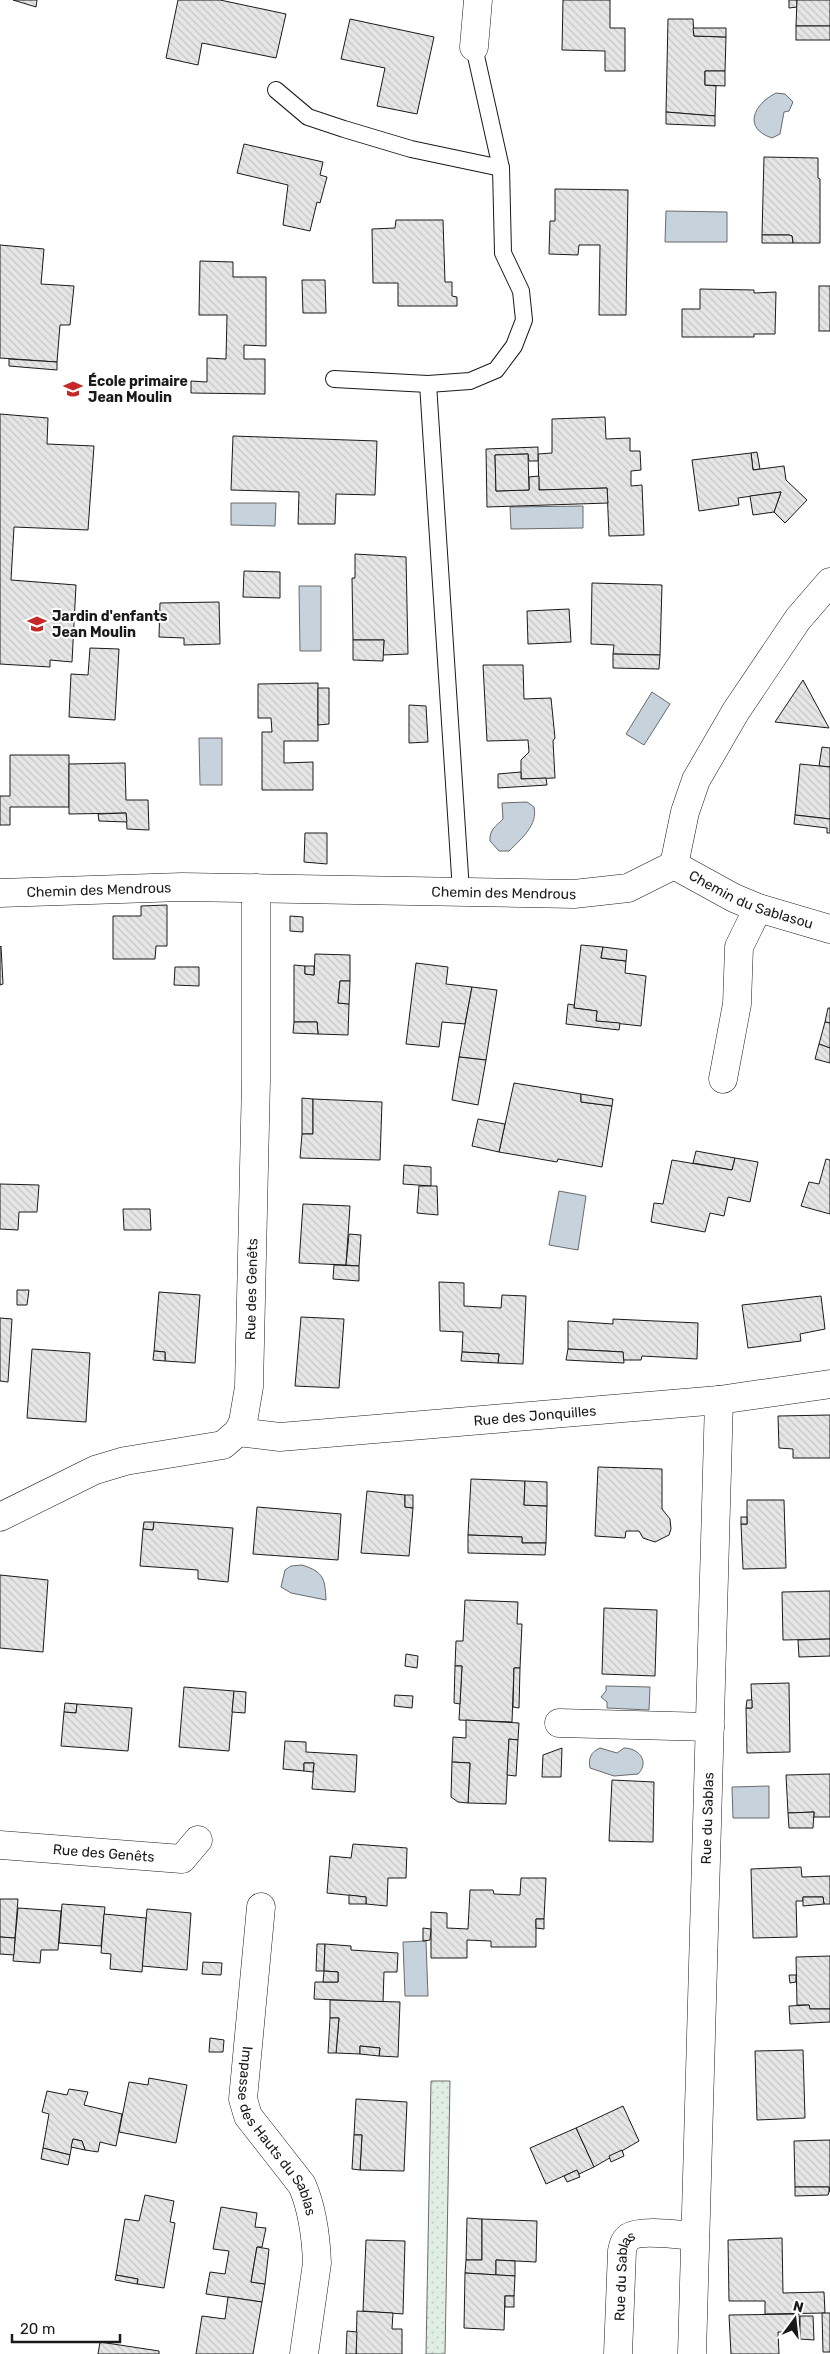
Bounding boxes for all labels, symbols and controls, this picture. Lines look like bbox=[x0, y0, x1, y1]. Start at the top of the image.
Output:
place label: École primaire Jean Moulin bbox=[88, 372, 188, 406]
school or university icon: École primaire Jean Moulin bbox=[62, 378, 84, 400]
place label: Jardin d'enfants Jean Moulin bbox=[52, 608, 168, 641]
school or university icon: Jardin d'enfants Jean Moulin bbox=[26, 613, 48, 635]
street label: Chemin du Sablasou bbox=[686, 867, 815, 933]
street label: Chemin des Mendrous bbox=[26, 879, 172, 901]
street label: Chemin des Mendrous bbox=[431, 883, 576, 903]
street label: Rue des Genêts bbox=[242, 1238, 261, 1340]
street label: Rue des Jonquilles bbox=[473, 1402, 597, 1430]
street label: Rue du Sablas bbox=[698, 1772, 717, 1865]
street label: Rue des Genêts bbox=[52, 1841, 155, 1866]
street label: Impasse des Hauts du Sablas bbox=[234, 2045, 319, 2217]
street label: Rue du Sablas bbox=[611, 2227, 638, 2321]
north arrow bbox=[770, 2294, 820, 2344]
text: N bbox=[791, 2297, 805, 2316]
scale bar bbox=[12, 2312, 120, 2344]
text: 20 m bbox=[20, 2320, 55, 2338]

